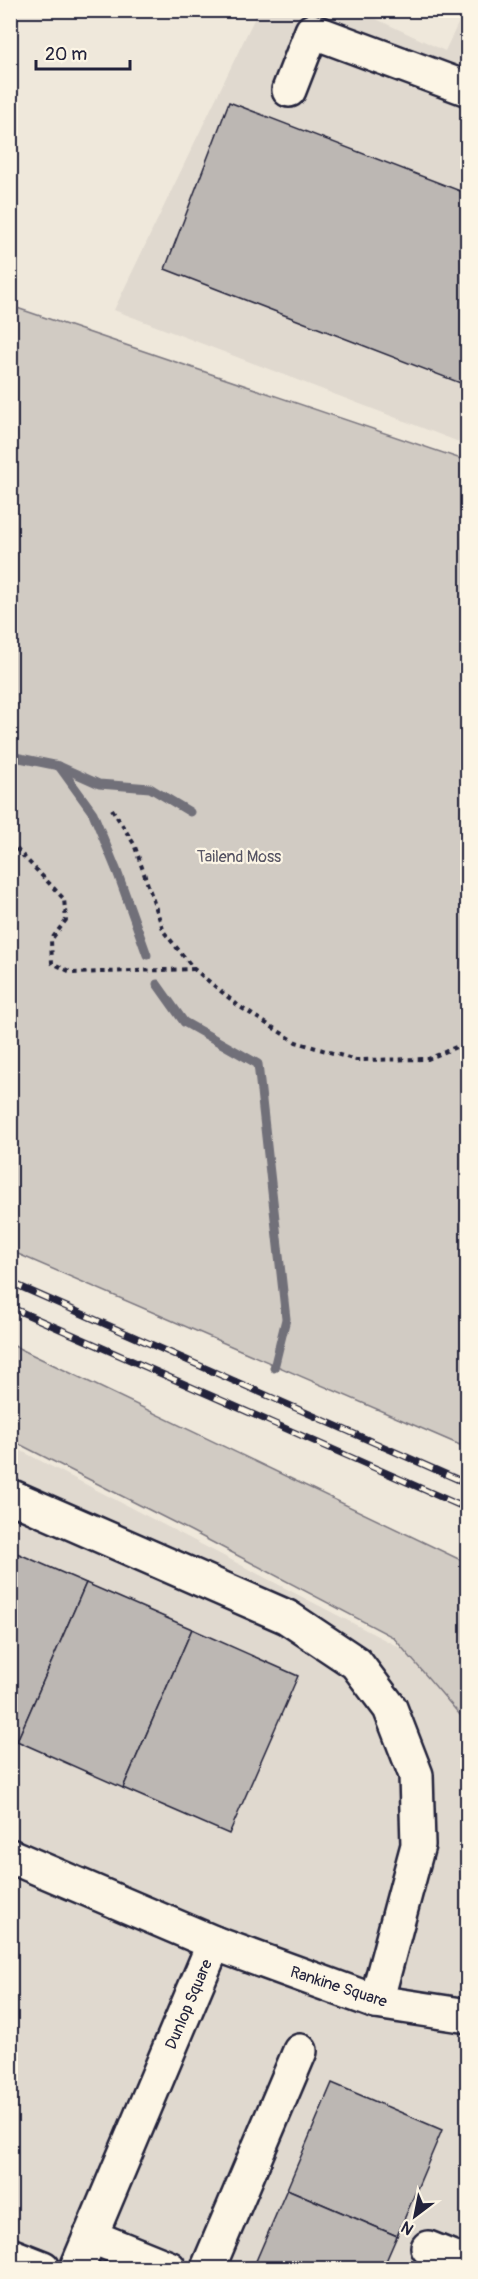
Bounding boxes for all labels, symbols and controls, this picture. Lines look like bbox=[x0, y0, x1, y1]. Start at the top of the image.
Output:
scale bar bbox=[36, 33, 130, 71]
text: 20 m bbox=[45, 43, 87, 66]
park label: Tailend Moss bbox=[197, 847, 281, 867]
street label: Dunlop Square bbox=[161, 1956, 217, 2052]
street label: Rankine Square bbox=[288, 1962, 390, 2012]
north arrow bbox=[385, 2186, 445, 2246]
text: N bbox=[398, 2216, 417, 2239]

